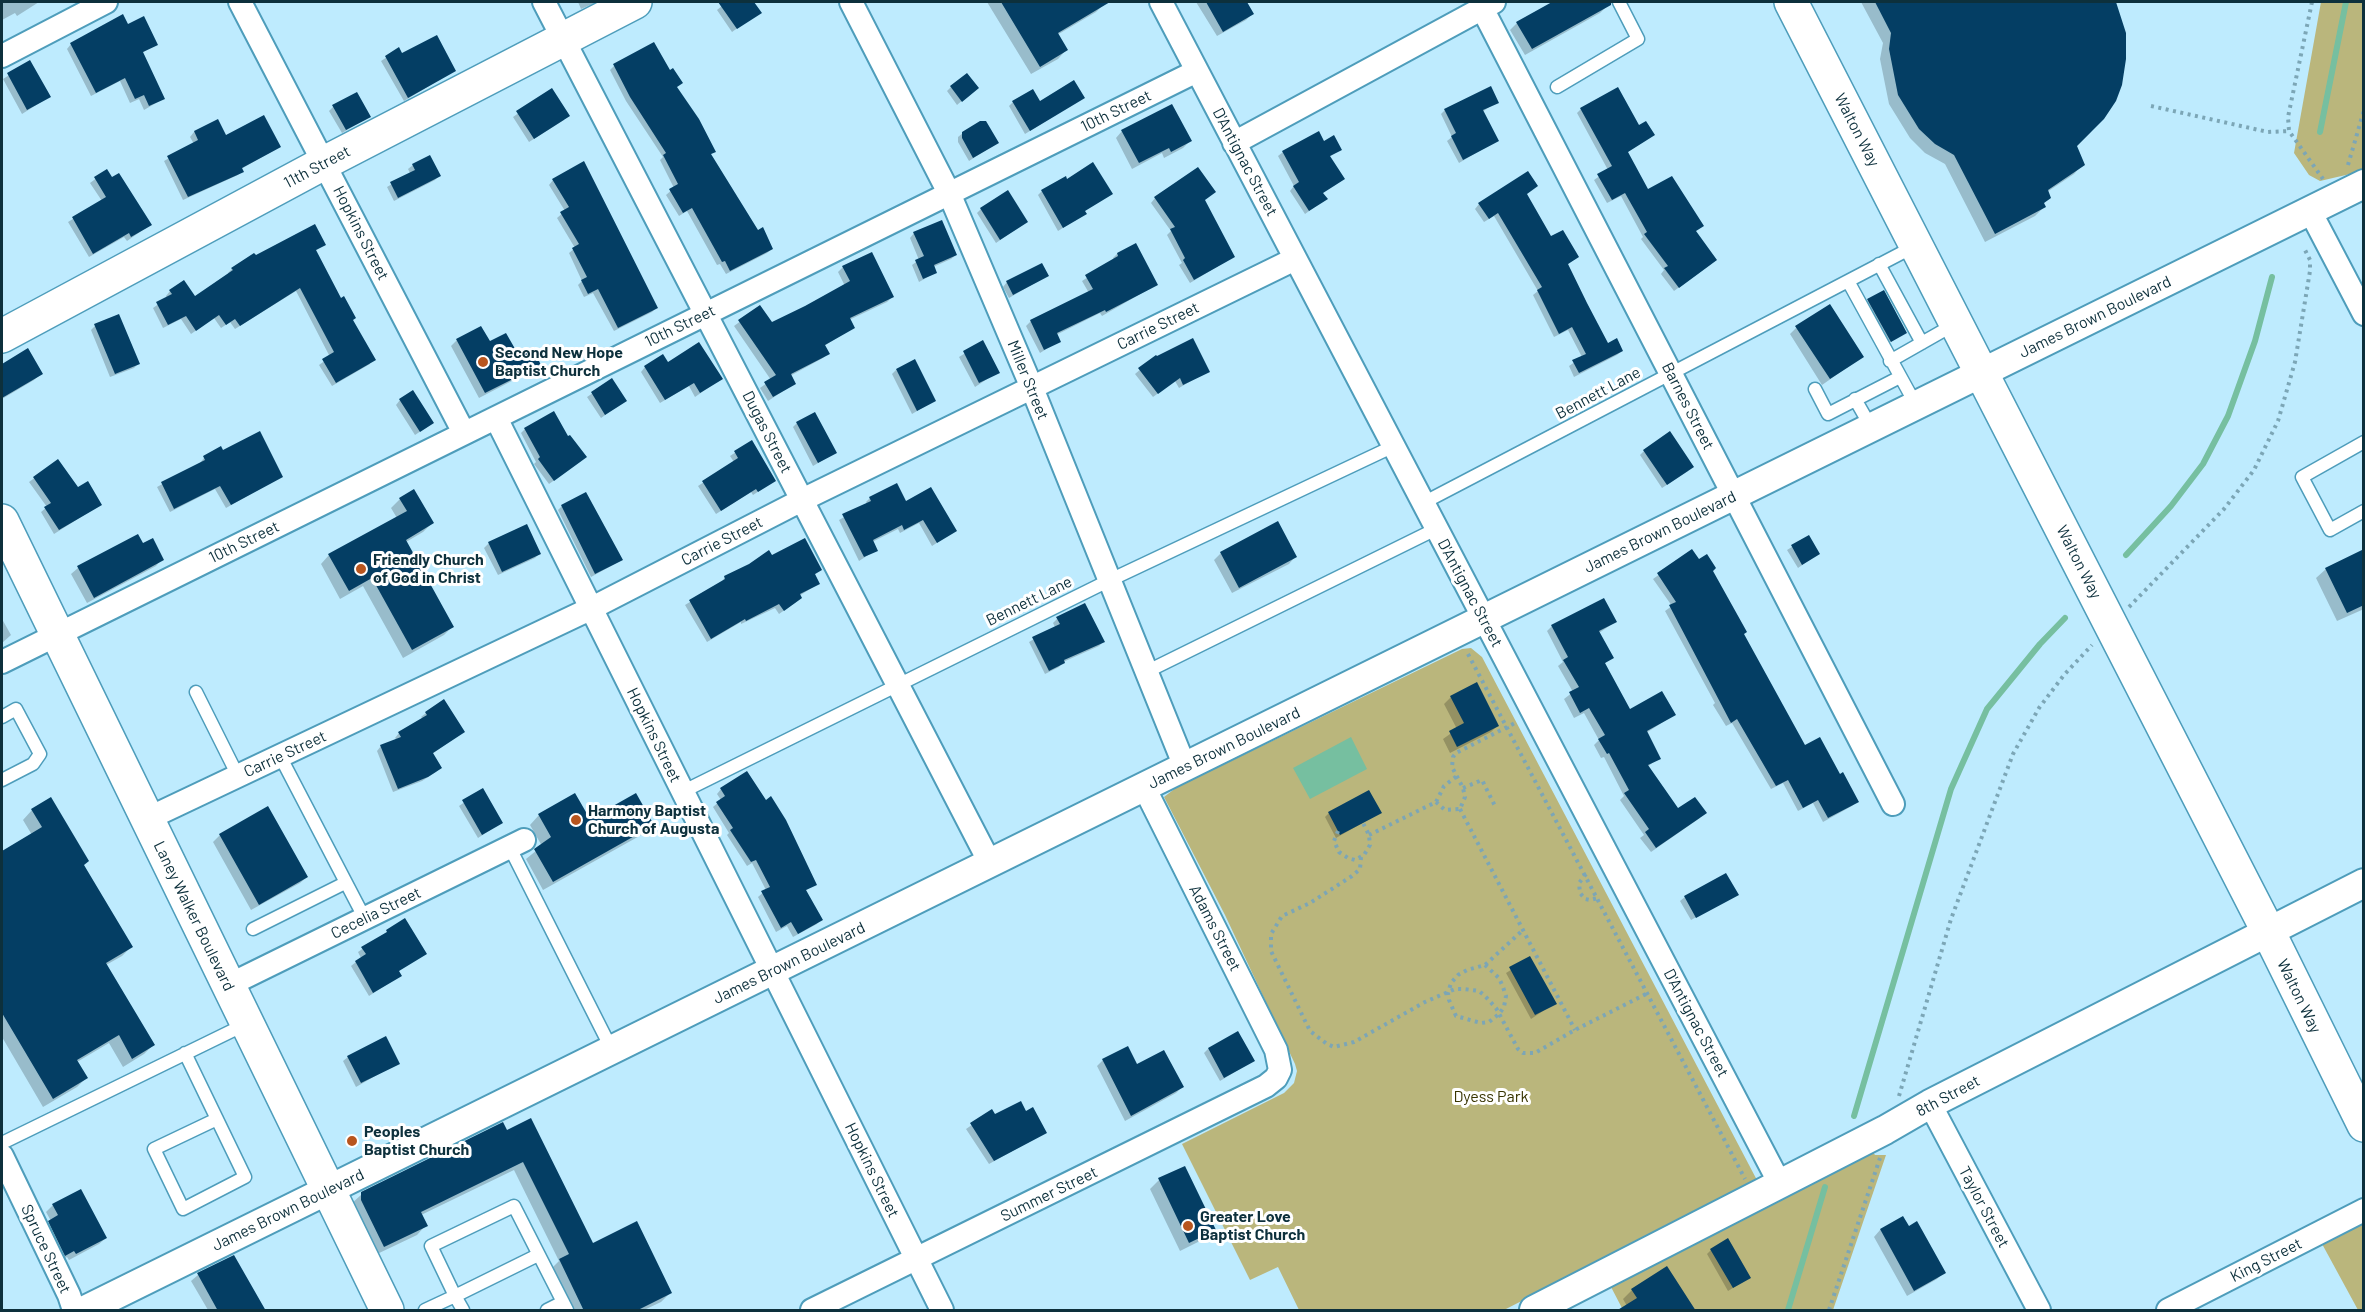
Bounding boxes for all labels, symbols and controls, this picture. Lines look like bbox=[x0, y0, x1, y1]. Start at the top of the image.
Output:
street label: 10th Street bbox=[1078, 86, 1154, 136]
street label: Walton Way bbox=[1830, 90, 1884, 170]
street label: D'Antignac Street bbox=[1208, 105, 1282, 219]
street label: 11th Street bbox=[280, 141, 354, 193]
street label: Hopkins Street bbox=[329, 183, 393, 283]
street label: James Brown Boulevard bbox=[2016, 272, 2174, 362]
street label: Carrie Street bbox=[1114, 298, 1202, 354]
street label: 10th Street bbox=[642, 301, 718, 351]
street label: Miller Street bbox=[1003, 337, 1053, 423]
place label: Second New Hope Baptist Church bbox=[495, 343, 623, 381]
marker: Second New Hope Baptist Church bbox=[476, 355, 490, 369]
street label: Barnes Street bbox=[1658, 359, 1718, 453]
street label: Bennett Lane bbox=[1552, 363, 1644, 423]
street label: Dugas Street bbox=[738, 388, 796, 476]
street label: James Brown Boulevard bbox=[1581, 487, 1739, 577]
street label: Carrie Street bbox=[678, 512, 766, 570]
street label: 10th Street bbox=[206, 517, 282, 567]
street label: Walton Way bbox=[2052, 522, 2106, 602]
street label: D'Antignac Street bbox=[1433, 536, 1507, 650]
place label: Friendly Church of God in Christ bbox=[373, 550, 484, 588]
marker: Friendly Church of God in Christ bbox=[354, 562, 368, 576]
street label: Bennett Lane bbox=[983, 572, 1075, 630]
street label: Hopkins Street bbox=[623, 684, 685, 786]
street label: James Brown Boulevard bbox=[1145, 703, 1303, 793]
street label: Carrie Street bbox=[241, 727, 329, 781]
place label: Harmony Baptist Church of Augusta bbox=[588, 801, 719, 839]
marker: Harmony Baptist Church of Augusta bbox=[569, 813, 583, 827]
street label: Laney Walker Boulevard bbox=[149, 838, 239, 994]
street label: Adams Street bbox=[1185, 882, 1245, 974]
street label: Cecelia Street bbox=[328, 883, 424, 943]
street label: James Brown Boulevard bbox=[710, 918, 868, 1008]
street label: Walton Way bbox=[2273, 956, 2325, 1036]
street label: D'Antignac Street bbox=[1659, 966, 1733, 1080]
street label: 8th Street bbox=[1913, 1071, 1983, 1121]
park label: Dyess Park bbox=[1453, 1087, 1529, 1107]
street label: Hopkins Street bbox=[841, 1119, 903, 1221]
place label: Peoples Baptist Church bbox=[364, 1122, 469, 1160]
marker: Peoples Baptist Church bbox=[345, 1134, 359, 1148]
street label: Summer Street bbox=[997, 1162, 1101, 1226]
street label: Taylor Street bbox=[1955, 1163, 2013, 1251]
street label: James Brown Boulevard bbox=[209, 1165, 367, 1255]
street label: Spruce Street bbox=[17, 1201, 75, 1297]
place label: Greater Love Baptist Church bbox=[1200, 1207, 1305, 1245]
marker: Greater Love Baptist Church bbox=[1181, 1219, 1195, 1233]
street label: King Street bbox=[2227, 1234, 2305, 1286]

